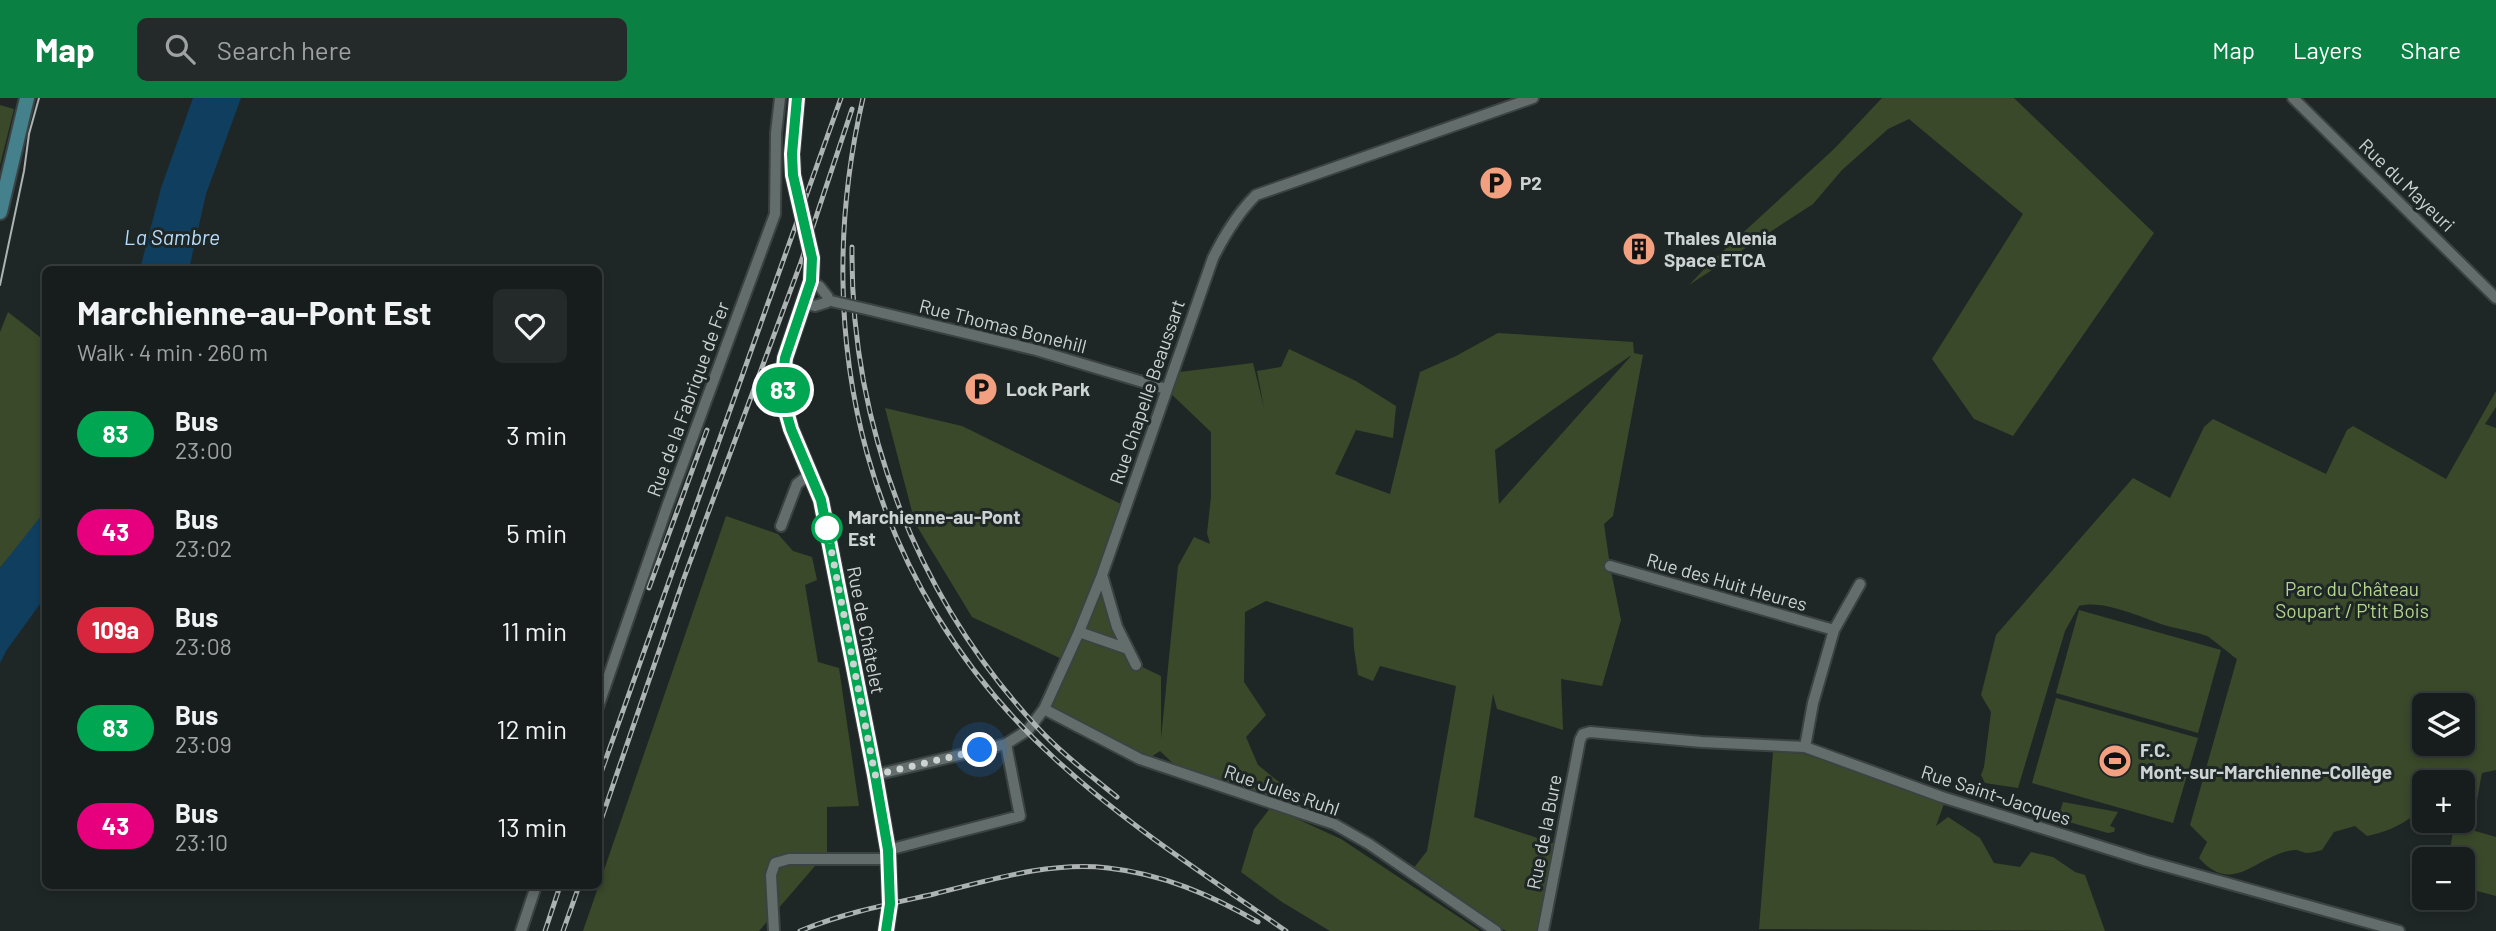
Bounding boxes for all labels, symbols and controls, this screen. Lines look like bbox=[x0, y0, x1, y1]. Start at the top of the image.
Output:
search box bbox=[137, 18, 627, 81]
text: Map bbox=[35, 29, 95, 69]
icon: search bbox=[161, 30, 199, 68]
text: Search here bbox=[217, 34, 352, 65]
text: Map bbox=[2212, 35, 2255, 64]
text: Layers bbox=[2293, 35, 2362, 64]
text: Share bbox=[2400, 35, 2461, 64]
street label: Rue du Mayeuri bbox=[2355, 133, 2460, 236]
parking icon: P2 bbox=[1477, 164, 1515, 202]
place label: P2 bbox=[1520, 171, 1542, 194]
water label: La Sambre bbox=[124, 224, 220, 249]
place label: Thales Alenia Space ETCA bbox=[1664, 226, 1777, 271]
building icon: Thales Alenia Space ETCA bbox=[1620, 230, 1658, 268]
button: heart bbox=[493, 289, 567, 363]
text: Marchienne-au-Pont Est bbox=[77, 292, 432, 332]
street label: Rue Thomas Bonehill bbox=[917, 294, 1089, 357]
street label: Rue Chapelle Beaussart bbox=[1104, 296, 1189, 487]
street label: Rue de la Fabrique de Fer bbox=[642, 298, 734, 500]
text: Walk · 4 min · 260 m bbox=[77, 338, 268, 366]
line badge: 83 bbox=[752, 367, 814, 413]
parking icon: Lock Park bbox=[962, 370, 1000, 408]
text: 83 bbox=[770, 375, 796, 404]
place label: Lock Park bbox=[1006, 377, 1090, 400]
text: Bus bbox=[175, 405, 218, 436]
text: 83 bbox=[103, 419, 128, 448]
text: 3 min bbox=[506, 419, 567, 450]
text: 23:00 bbox=[175, 436, 233, 464]
text: Bus bbox=[175, 503, 218, 534]
place label: Marchienne-au-Pont Est bbox=[848, 505, 1020, 550]
marker: Marchienne-au-Pont Est bbox=[812, 513, 842, 543]
text: 43 bbox=[102, 517, 129, 546]
text: 5 min bbox=[506, 517, 567, 548]
text: 23:02 bbox=[175, 534, 232, 562]
street label: Rue des Huit Heures bbox=[1644, 548, 1810, 615]
street label: Rue de Châtelet bbox=[843, 564, 890, 696]
park label: Parc du Château Soupart / P'tit Bois bbox=[2275, 577, 2429, 622]
text: Bus bbox=[175, 601, 218, 632]
text: 109a bbox=[92, 615, 139, 644]
text: 11 min bbox=[501, 615, 567, 646]
text: 23:08 bbox=[175, 632, 232, 660]
map controls bbox=[2412, 693, 2475, 910]
button: layers bbox=[2412, 693, 2475, 756]
text: Bus bbox=[175, 699, 218, 730]
text: 83 bbox=[103, 713, 128, 742]
text: 12 min bbox=[497, 713, 567, 744]
text: 23:09 bbox=[175, 730, 232, 758]
your location bbox=[962, 732, 997, 767]
place label: F.C. Mont-sur-Marchienne-Collège bbox=[2140, 738, 2392, 783]
sports icon: F.C. Mont-sur-Marchienne-Collège bbox=[2096, 742, 2134, 780]
street label: Rue Jules Ruhl bbox=[1221, 759, 1343, 820]
street label: Rue Saint-Jacques bbox=[1918, 759, 2074, 830]
button: + bbox=[2412, 770, 2475, 833]
street label: Rue de la Bure bbox=[1521, 772, 1566, 891]
text: Bus bbox=[175, 797, 218, 828]
text: 43 bbox=[102, 811, 129, 840]
text: 13 min bbox=[497, 811, 567, 842]
text: 23:10 bbox=[175, 828, 228, 856]
button: − bbox=[2412, 847, 2475, 910]

